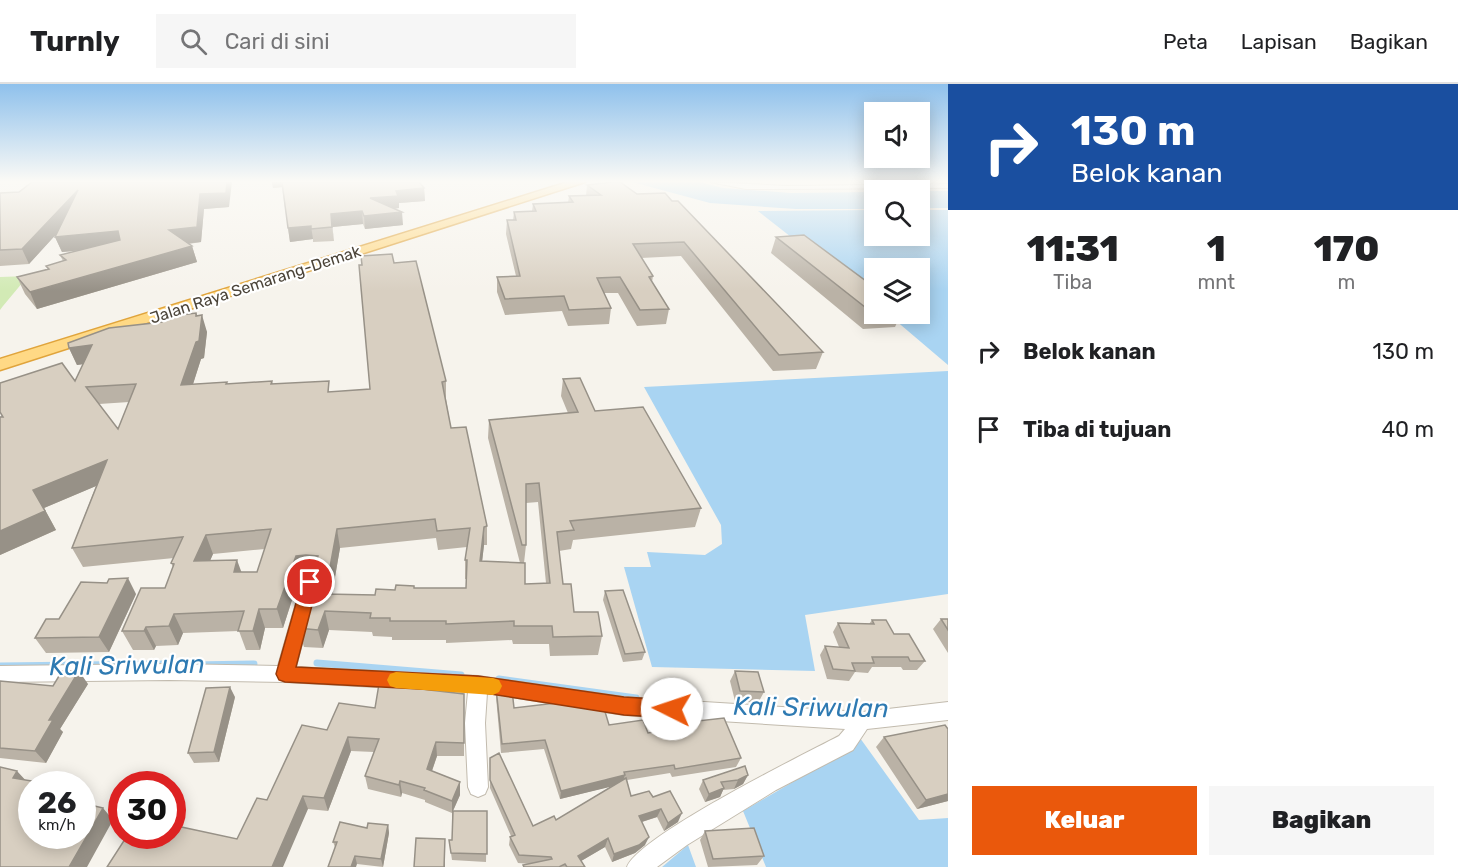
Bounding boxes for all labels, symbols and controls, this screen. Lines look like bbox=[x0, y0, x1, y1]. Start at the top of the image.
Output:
search box bbox=[156, 14, 576, 68]
text: Turnly bbox=[30, 25, 120, 58]
icon: search bbox=[177, 25, 210, 58]
text: Cari di sini bbox=[225, 28, 330, 55]
text: Peta bbox=[1163, 29, 1208, 54]
text: Lapisan bbox=[1241, 29, 1317, 54]
text: Bagikan bbox=[1350, 29, 1428, 54]
map controls bbox=[864, 102, 930, 324]
button: sound bbox=[864, 102, 930, 168]
text: 130 m bbox=[1071, 106, 1196, 156]
icon: right bbox=[972, 108, 1050, 186]
text: Belok kanan bbox=[1071, 157, 1223, 189]
button: search bbox=[864, 180, 930, 246]
text: 11:31 bbox=[1027, 227, 1119, 270]
text: 1 bbox=[1207, 227, 1226, 270]
text: 170 bbox=[1314, 227, 1379, 270]
street label: Jalan Raya Semarang-Demak bbox=[147, 241, 364, 328]
button: layers bbox=[864, 258, 930, 324]
text: Tiba bbox=[1053, 270, 1092, 294]
text: mnt bbox=[1197, 270, 1235, 294]
text: m bbox=[1338, 270, 1355, 294]
icon: right bbox=[972, 335, 1005, 368]
text: Belok kanan bbox=[1023, 338, 1156, 365]
text: 130 m bbox=[1372, 338, 1434, 365]
icon: arrive bbox=[972, 413, 1005, 446]
text: Tiba di tujuan bbox=[1023, 416, 1171, 443]
text: 40 m bbox=[1381, 416, 1434, 443]
pin bbox=[284, 556, 335, 607]
icon: arrive bbox=[293, 565, 326, 598]
water label: Kali Sriwulan bbox=[49, 649, 205, 682]
position arrow bbox=[640, 677, 704, 741]
water label: Kali Sriwulan bbox=[733, 691, 889, 724]
speed limit sign: 30 bbox=[108, 771, 186, 849]
text: 26 bbox=[37, 785, 77, 821]
button: Keluar bbox=[972, 786, 1197, 855]
button: Bagikan bbox=[1209, 786, 1434, 855]
text: km/h bbox=[38, 816, 76, 834]

